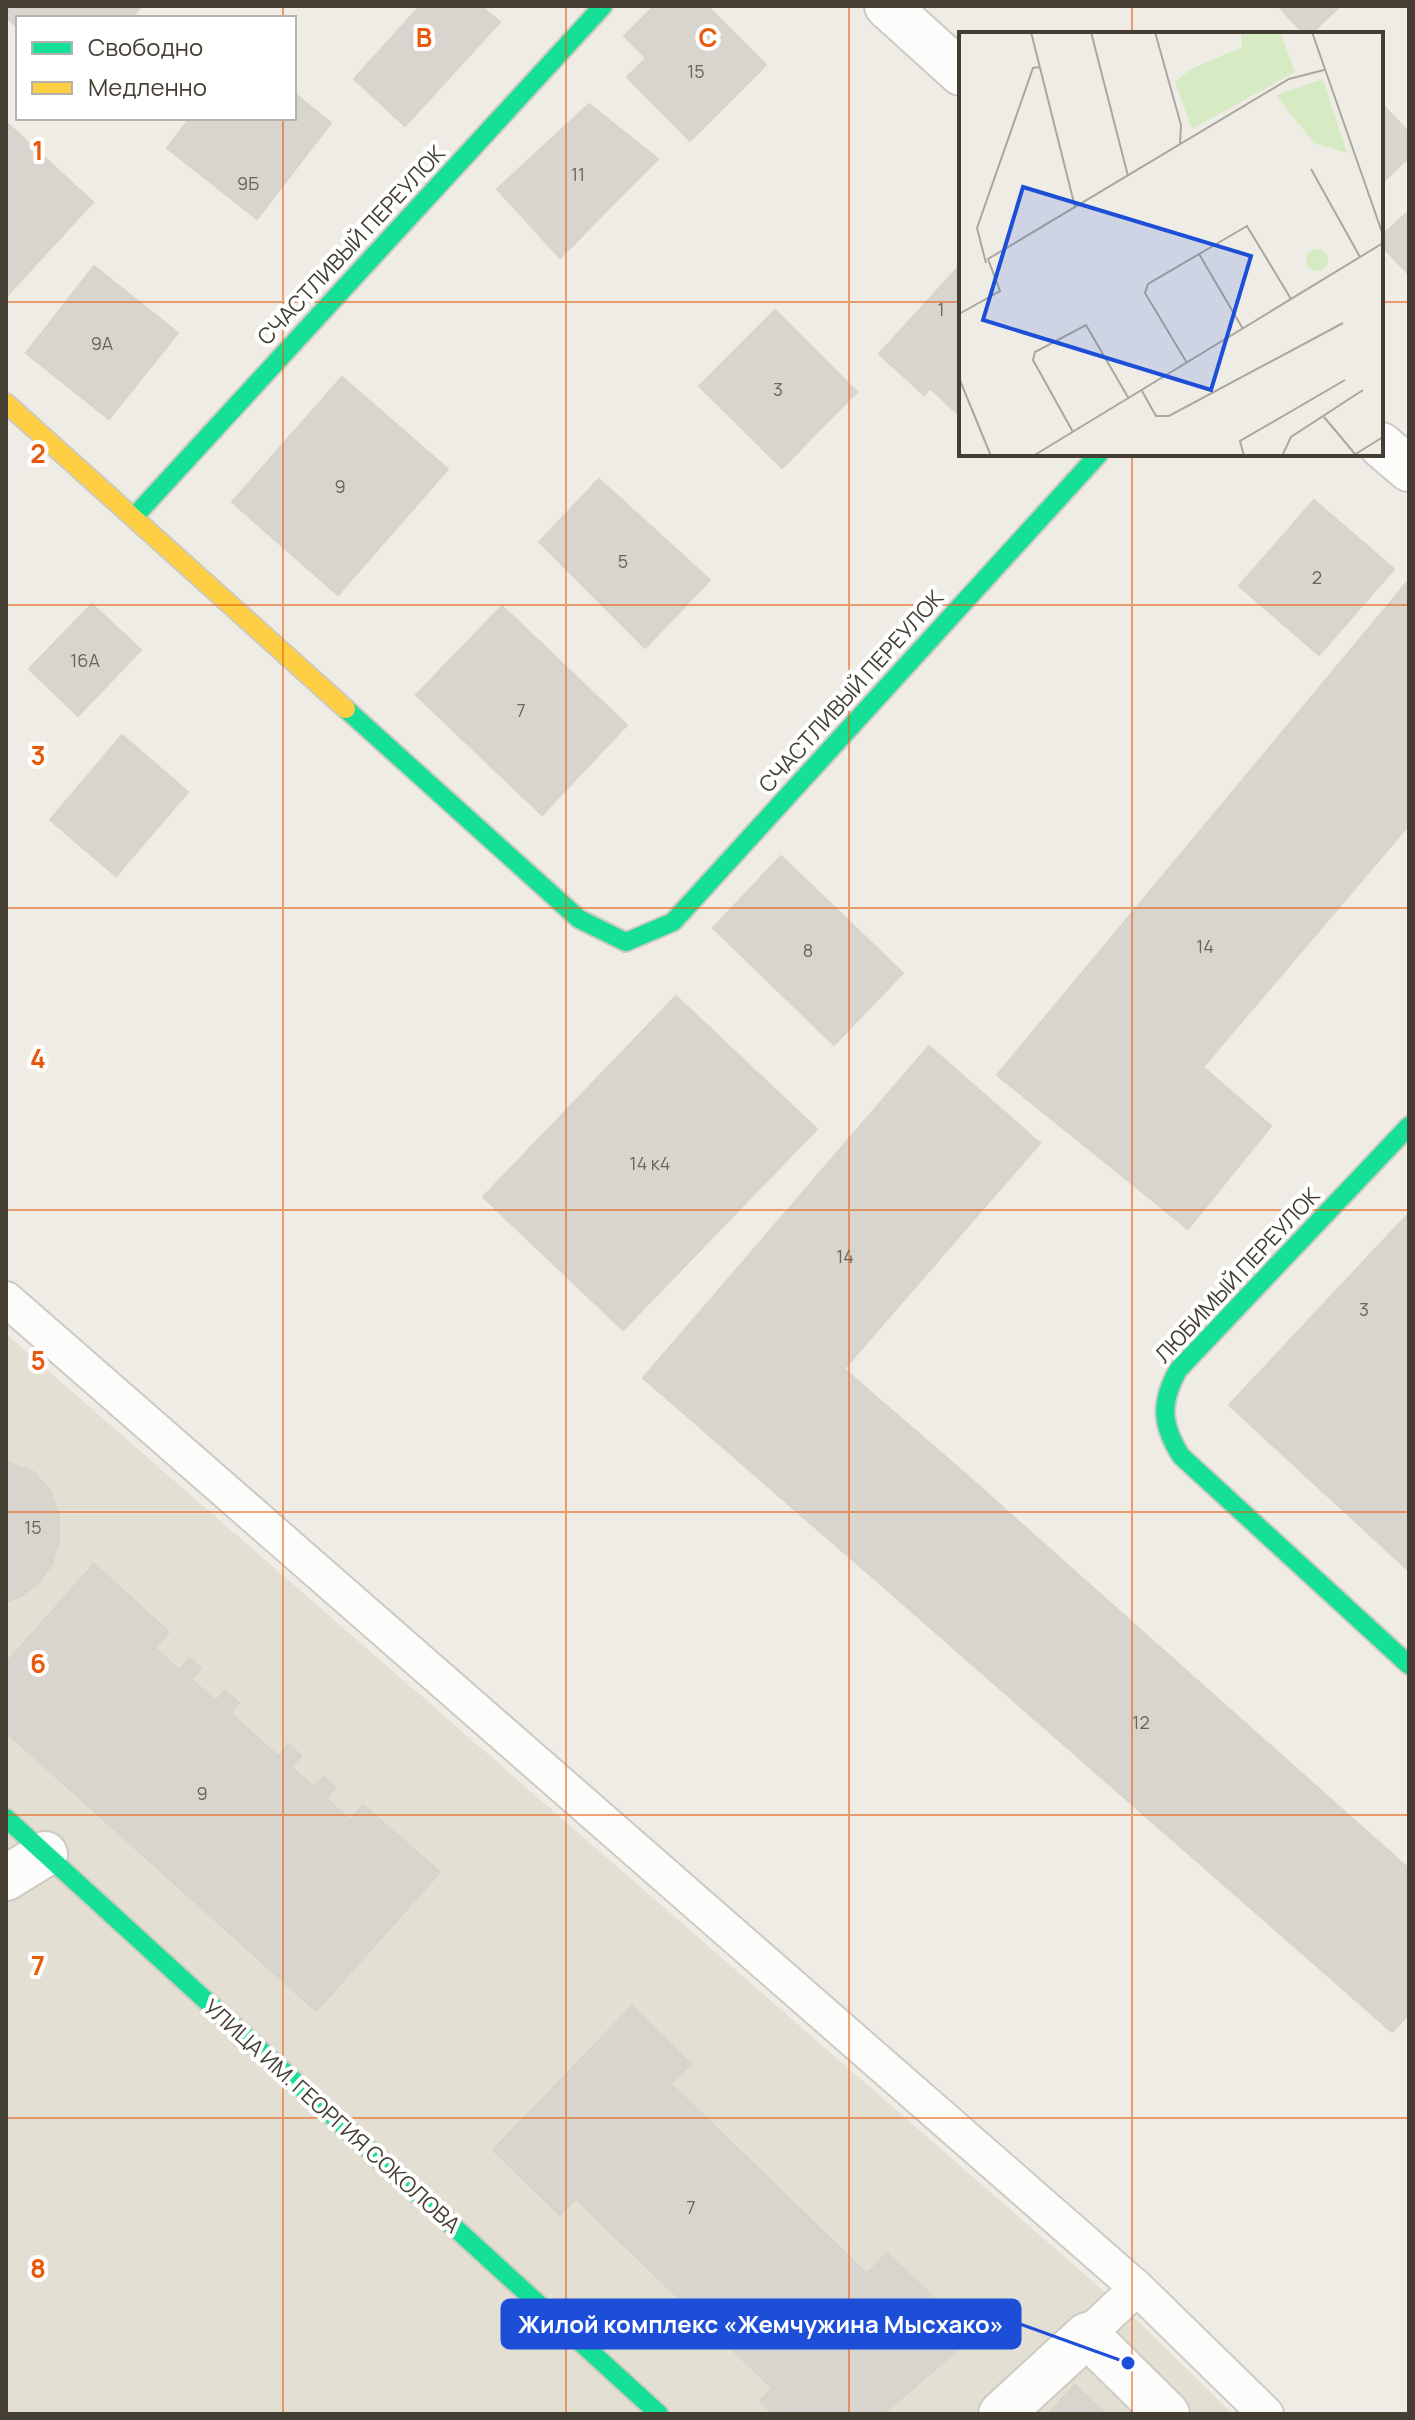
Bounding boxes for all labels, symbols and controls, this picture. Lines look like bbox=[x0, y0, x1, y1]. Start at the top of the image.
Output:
legend bbox=[16, 16, 296, 120]
text: B bbox=[416, 19, 432, 55]
text: C bbox=[698, 19, 718, 55]
text: Свободно bbox=[88, 30, 203, 63]
inset map bbox=[959, 32, 1383, 456]
house number: 15 bbox=[687, 59, 705, 83]
text: Медленно bbox=[88, 70, 207, 103]
text: 1 bbox=[32, 132, 44, 168]
street label: СЧАСТЛИВЫЙ ПЕРЕУЛОК bbox=[250, 138, 452, 351]
house number: 11 bbox=[571, 162, 585, 186]
house number: 9Б bbox=[237, 171, 259, 195]
house number: 1 bbox=[937, 297, 945, 321]
house number: 9А bbox=[91, 331, 114, 355]
house number: 3 bbox=[773, 377, 783, 401]
text: 2 bbox=[30, 435, 46, 471]
house number: 9 bbox=[334, 474, 346, 498]
house number: 5 bbox=[618, 549, 628, 573]
house number: 2 bbox=[1312, 565, 1322, 589]
street label: СЧАСТЛИВЫЙ ПЕРЕУЛОК bbox=[752, 583, 951, 799]
house number: 16А bbox=[70, 648, 100, 672]
house number: 7 bbox=[516, 698, 526, 722]
text: 3 bbox=[30, 737, 46, 773]
house number: 14 bbox=[1196, 934, 1214, 958]
house number: 8 bbox=[803, 938, 813, 962]
text: 4 bbox=[30, 1040, 46, 1076]
house number: 14 к4 bbox=[630, 1151, 670, 1175]
street label: ЛЮБИМЫЙ ПЕРЕУЛОК bbox=[1148, 1180, 1327, 1369]
house number: 14 bbox=[836, 1244, 854, 1268]
house number: 3 bbox=[1359, 1297, 1369, 1321]
text: 5 bbox=[30, 1342, 46, 1378]
house number: 15 bbox=[24, 1515, 42, 1539]
text: 6 bbox=[30, 1645, 46, 1681]
house number: 12 bbox=[1132, 1710, 1150, 1734]
house number: 9 bbox=[196, 1781, 208, 1805]
text: 7 bbox=[31, 1947, 45, 1983]
street label: УЛИЦА ИМ. ГЕОРГИЯ СОКОЛОВА bbox=[197, 1992, 467, 2240]
house number: 7 bbox=[686, 2195, 696, 2219]
text: 8 bbox=[30, 2250, 46, 2286]
callout: Жилой комплекс «Жемчужина Мысхако» bbox=[502, 2300, 1020, 2348]
text: Жилой комплекс «Жемчужина Мысхако» bbox=[518, 2307, 1004, 2340]

